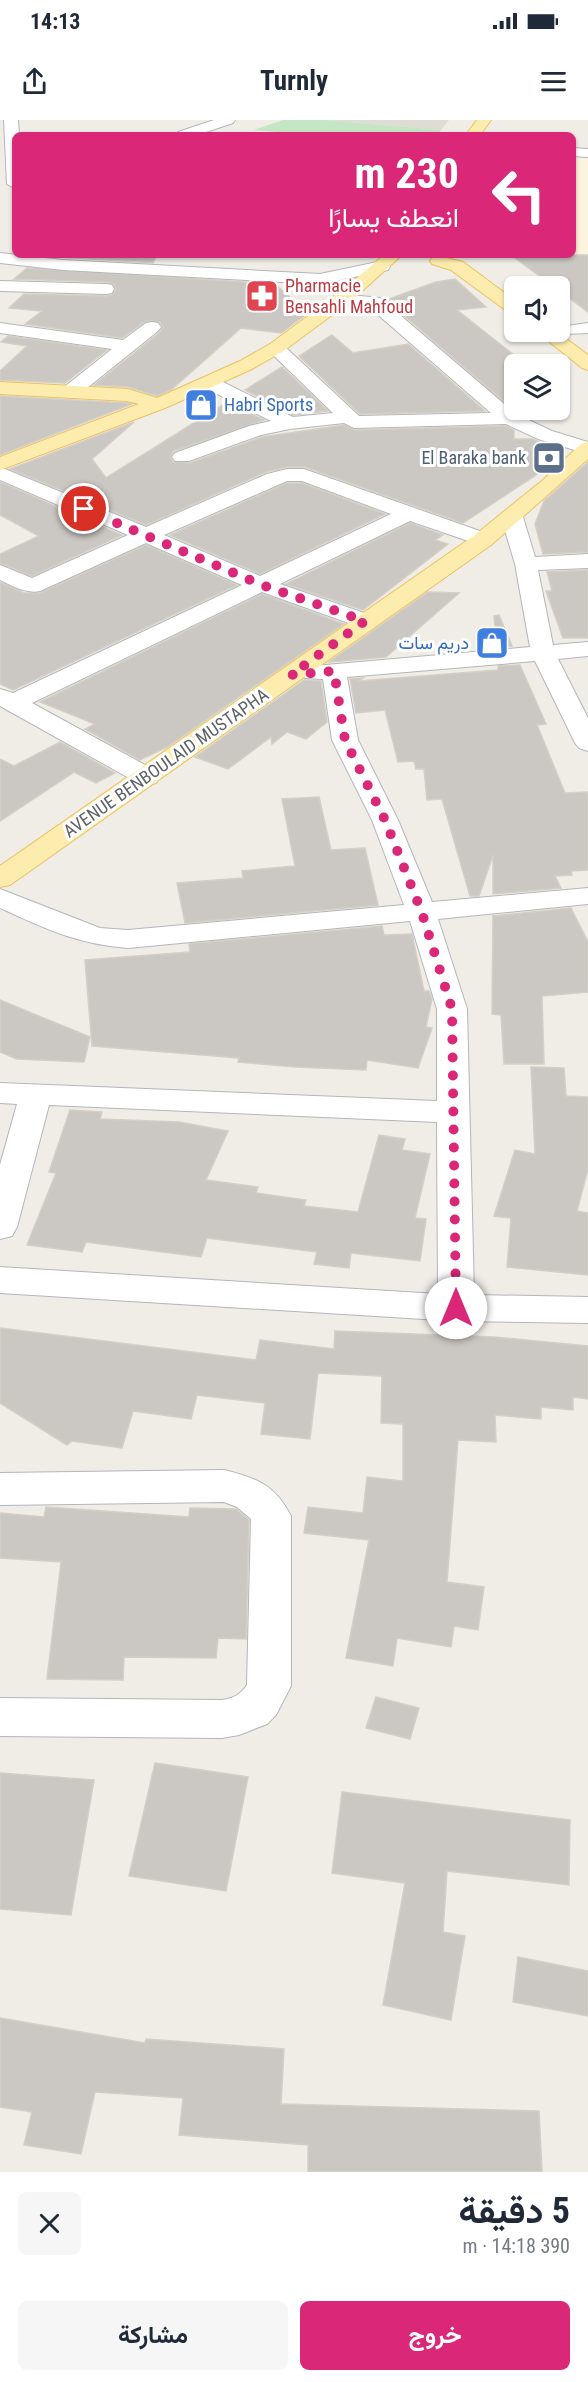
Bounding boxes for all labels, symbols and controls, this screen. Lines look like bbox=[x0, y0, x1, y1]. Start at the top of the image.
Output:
text: 14:13 bbox=[30, 9, 81, 34]
icon: share bbox=[18, 65, 51, 98]
text: Turnly bbox=[260, 65, 328, 97]
icon: menu bbox=[537, 65, 570, 98]
text: 230 m bbox=[354, 149, 459, 198]
icon: left bbox=[480, 156, 558, 234]
text: انعطف يسارًا bbox=[328, 202, 459, 234]
place label: Pharmacie Bensahli Mahfoud bbox=[285, 275, 413, 317]
map controls bbox=[504, 276, 570, 420]
button: sound bbox=[504, 276, 570, 342]
pharmacy icon: Pharmacie Bensahli Mahfoud bbox=[244, 278, 280, 314]
button: layers bbox=[504, 354, 570, 420]
shop icon: Habri Sports bbox=[183, 387, 219, 423]
place label: Habri Sports bbox=[224, 394, 313, 415]
bank icon: El Baraka bank bbox=[531, 440, 567, 476]
place label: El Baraka bank bbox=[421, 447, 526, 468]
pin bbox=[58, 483, 109, 534]
icon: arrive bbox=[67, 492, 100, 525]
shop icon: دريم سات bbox=[474, 625, 510, 661]
place label: دريم سات bbox=[398, 632, 469, 655]
street label: AVENUE BENBOULAID MUSTAPHA bbox=[59, 683, 273, 842]
position arrow bbox=[424, 1276, 488, 1340]
text: 5 دقيقة bbox=[459, 2190, 570, 2232]
button: close bbox=[18, 2192, 81, 2255]
text: 390 m · 14:18 bbox=[463, 2234, 570, 2258]
button: مشاركة bbox=[18, 2301, 288, 2370]
button: خروج bbox=[300, 2301, 570, 2370]

